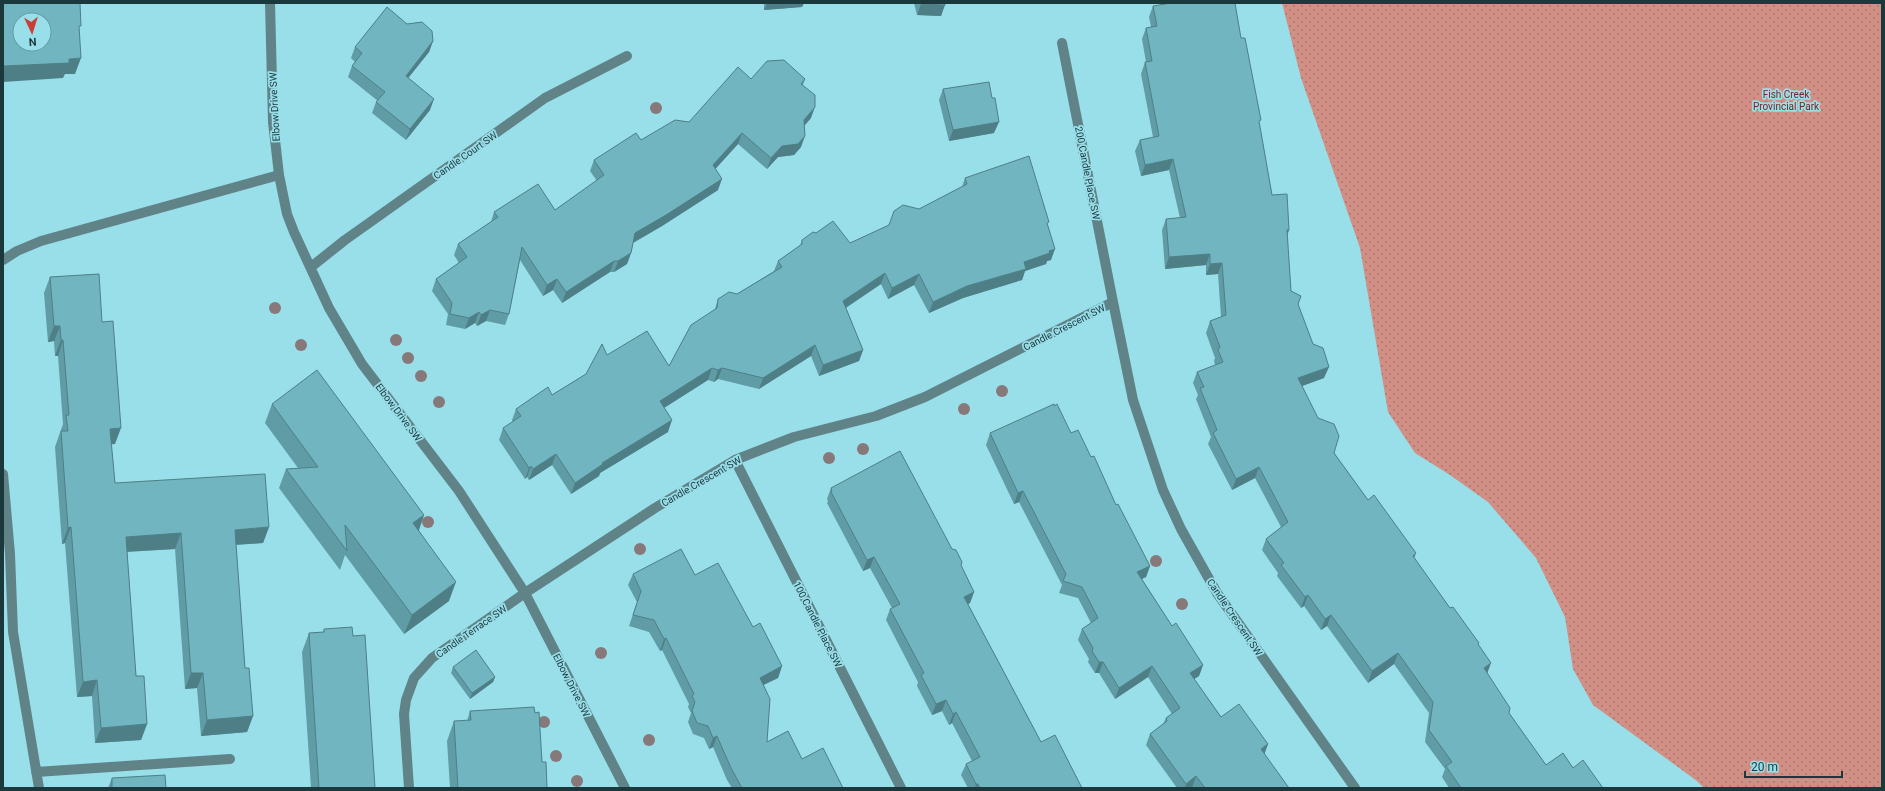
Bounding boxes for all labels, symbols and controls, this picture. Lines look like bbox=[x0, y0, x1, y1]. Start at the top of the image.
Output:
north arrow bbox=[12, 12, 52, 52]
text: N bbox=[28, 35, 37, 48]
street label: Elbow Drive SW bbox=[267, 72, 282, 142]
park label: Fish Creek Provincial Park bbox=[1753, 89, 1820, 112]
street label: 200 Candle Place SW bbox=[1073, 126, 1102, 221]
street label: Candle Court SW bbox=[431, 129, 499, 181]
street label: Candle Crescent SW bbox=[1022, 302, 1107, 353]
street label: Elbow Drive SW bbox=[373, 381, 424, 443]
street label: Candle Crescent SW bbox=[659, 454, 743, 509]
street label: Candle Crescent SW bbox=[1205, 577, 1264, 658]
street label: 100 Candle Place SW bbox=[791, 580, 844, 669]
street label: Candle Terrace SW bbox=[434, 603, 509, 660]
street label: Elbow Drive SW bbox=[551, 652, 592, 719]
scale bar bbox=[1745, 753, 1842, 779]
text: 20 m bbox=[1751, 760, 1778, 774]

